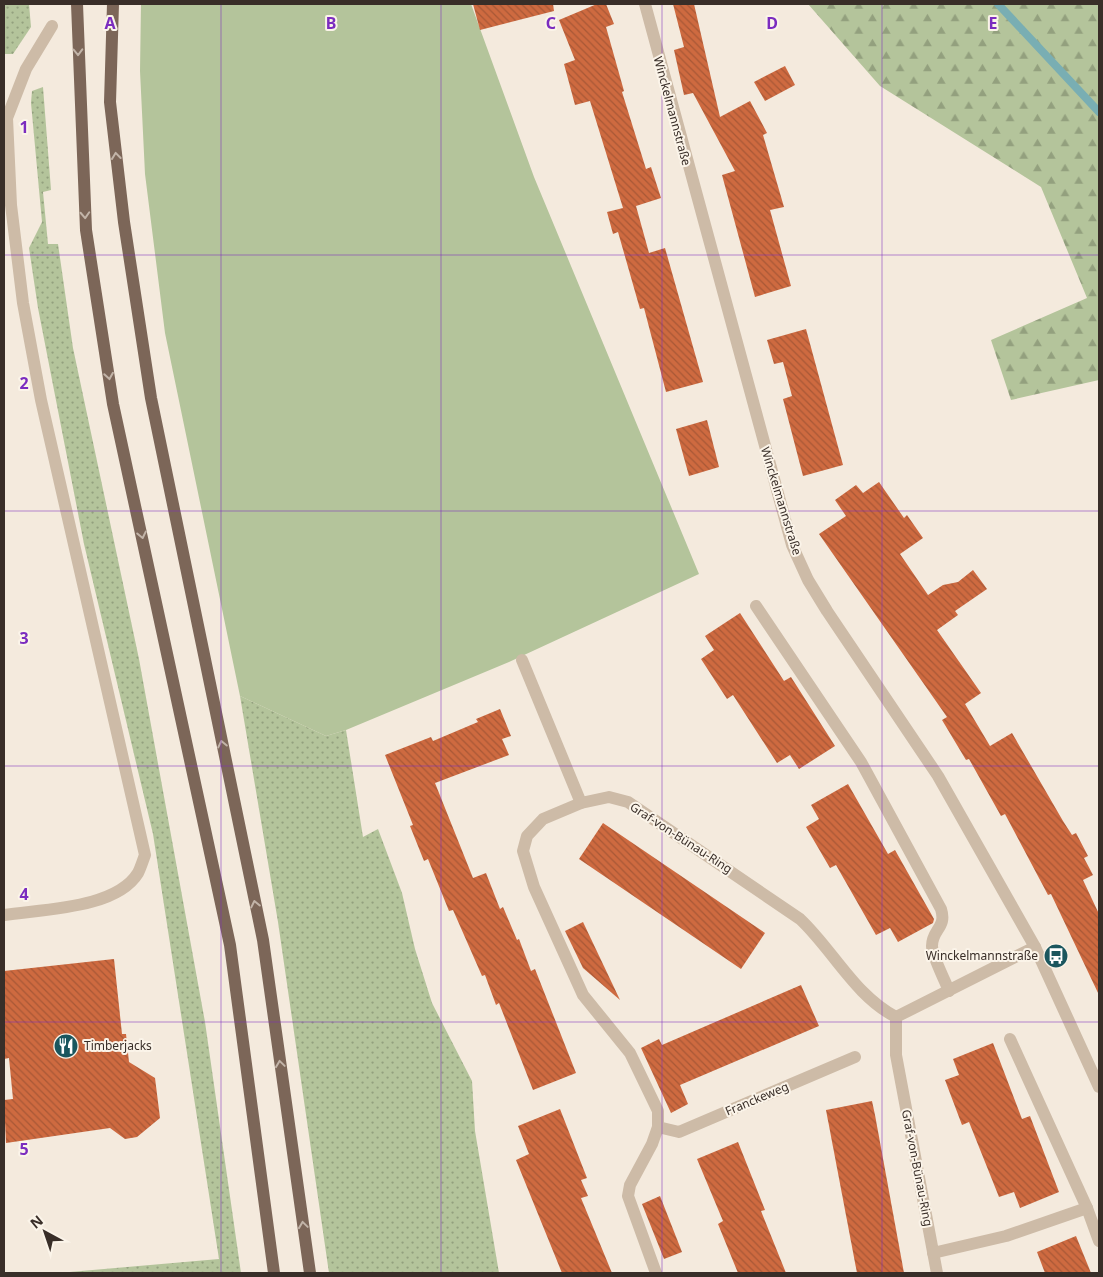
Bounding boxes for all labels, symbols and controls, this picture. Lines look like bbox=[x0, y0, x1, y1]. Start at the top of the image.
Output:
text: A bbox=[104, 12, 116, 34]
text: B bbox=[326, 12, 336, 34]
text: C bbox=[546, 12, 556, 34]
text: D bbox=[766, 12, 778, 34]
text: E bbox=[989, 12, 998, 34]
one-way arrow bbox=[73, 49, 84, 57]
street label: Winckelmannstraße bbox=[650, 54, 695, 168]
text: 1 bbox=[19, 116, 29, 138]
one-way arrow bbox=[112, 152, 122, 160]
one-way arrow bbox=[80, 211, 91, 219]
text: 2 bbox=[19, 372, 29, 394]
one-way arrow bbox=[103, 372, 114, 380]
street label: Winckelmannstraße bbox=[757, 445, 806, 557]
one-way arrow bbox=[136, 530, 146, 539]
text: 3 bbox=[19, 627, 29, 649]
one-way arrow bbox=[218, 740, 228, 749]
street label: Graf-von-Bünau-Ring bbox=[627, 798, 736, 877]
text: 4 bbox=[19, 883, 29, 905]
one-way arrow bbox=[250, 899, 261, 908]
bus stop icon: Winckelmannstraße bbox=[1043, 943, 1069, 969]
place label: Winckelmannstraße bbox=[926, 947, 1038, 964]
restaurant icon: Timberjacks bbox=[53, 1033, 79, 1059]
place label: Timberjacks bbox=[84, 1037, 152, 1054]
one-way arrow bbox=[276, 1060, 286, 1068]
street label: Franckeweg bbox=[722, 1078, 791, 1120]
street label: Graf-von-Bünau-Ring bbox=[898, 1108, 937, 1228]
text: 5 bbox=[19, 1138, 29, 1160]
north arrow bbox=[20, 1207, 70, 1257]
text: N bbox=[26, 1211, 47, 1233]
one-way arrow bbox=[298, 1221, 309, 1229]

